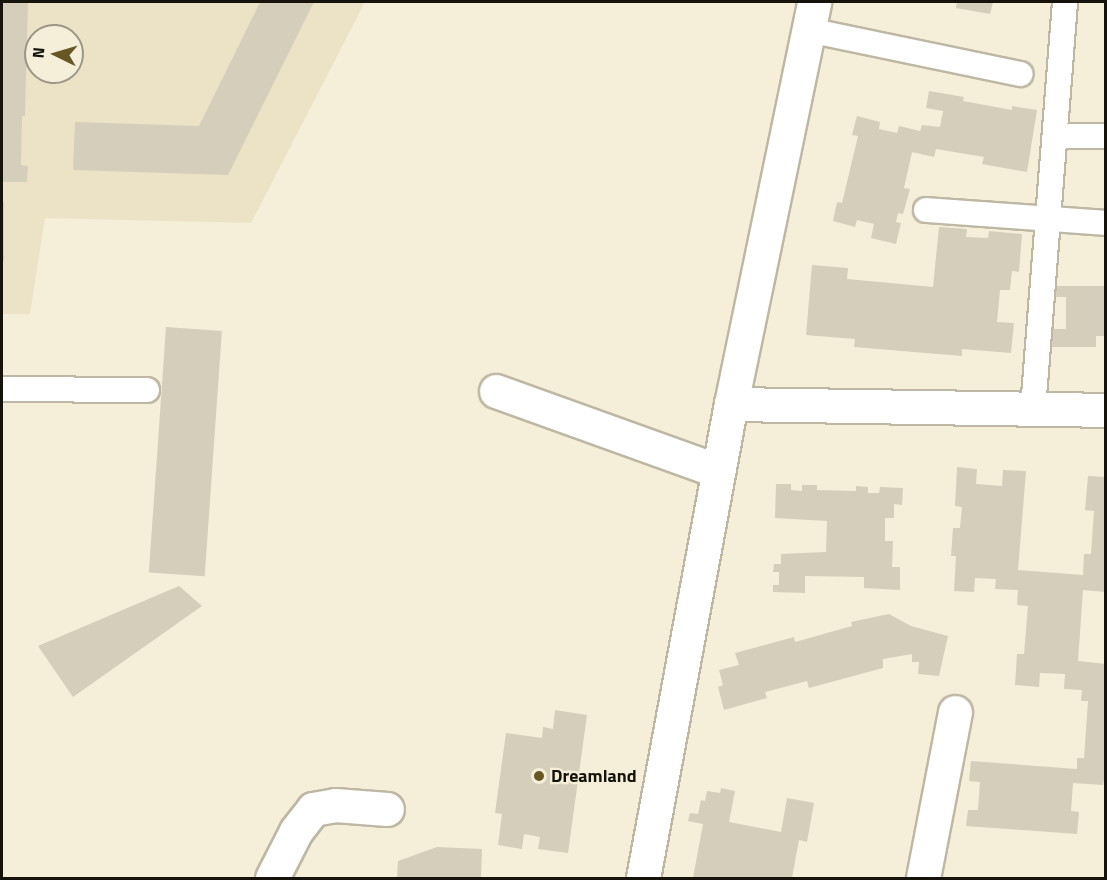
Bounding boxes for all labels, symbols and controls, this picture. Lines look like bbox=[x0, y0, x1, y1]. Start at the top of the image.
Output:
north arrow bbox=[24, 24, 84, 84]
text: N bbox=[26, 46, 50, 59]
place label: Dreamland bbox=[551, 765, 637, 787]
marker: Dreamland bbox=[532, 769, 546, 783]

